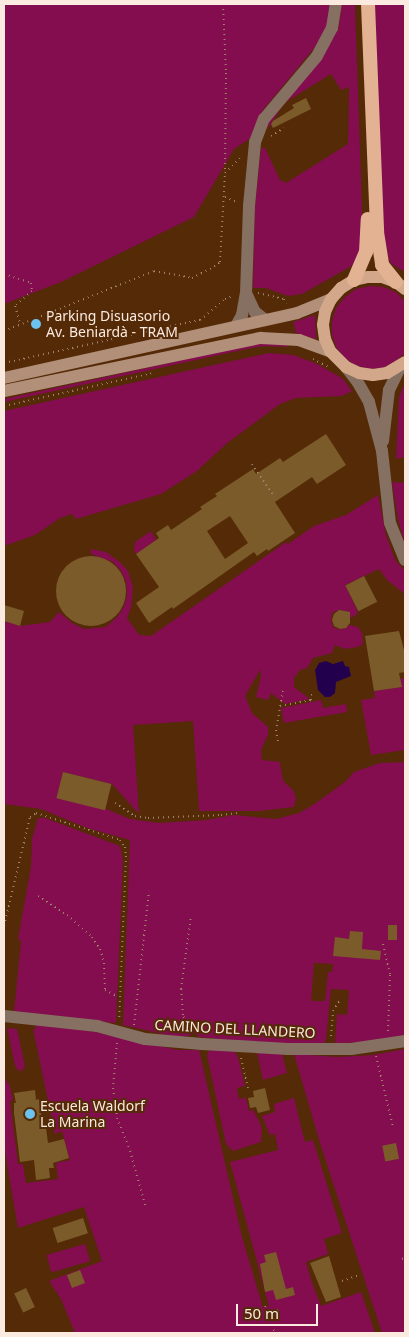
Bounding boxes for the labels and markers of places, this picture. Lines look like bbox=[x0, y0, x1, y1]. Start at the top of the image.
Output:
place label: Parking Disuasorio Av. Beniardà - TRAM bbox=[46, 308, 178, 341]
marker: Parking Disuasorio Av. Beniardà - TRAM bbox=[30, 318, 42, 330]
place label: Escuela Waldorf La Marina bbox=[40, 1098, 145, 1130]
marker: Escuela Waldorf La Marina bbox=[24, 1108, 36, 1120]

